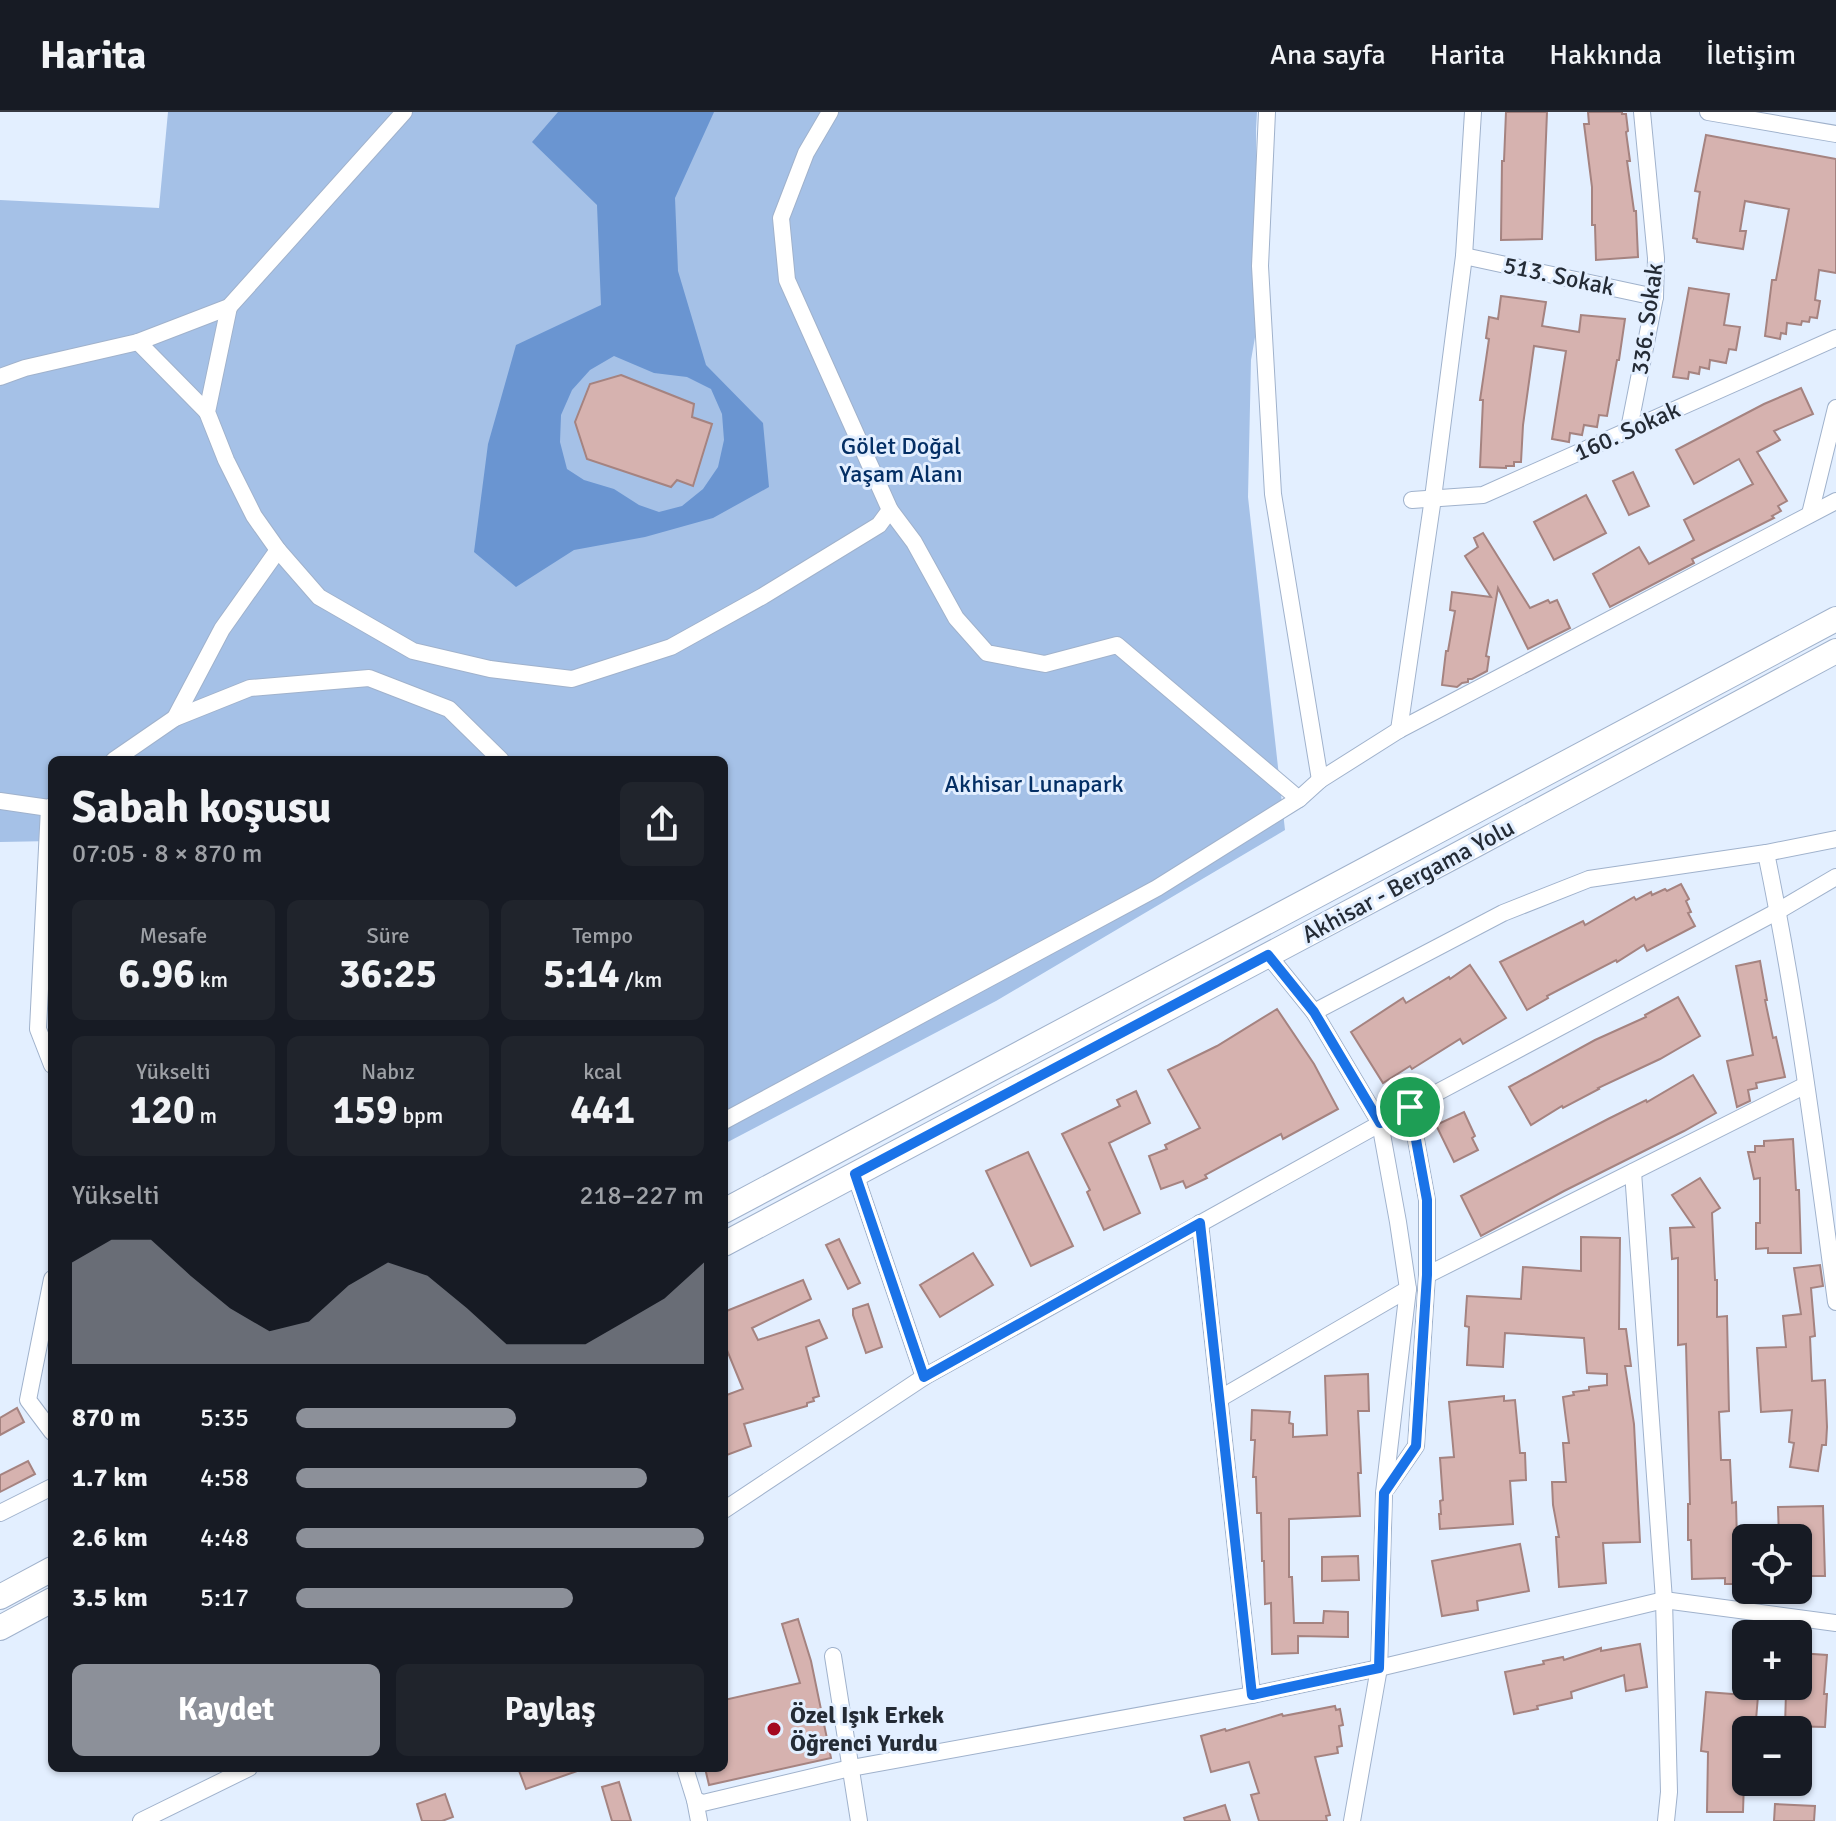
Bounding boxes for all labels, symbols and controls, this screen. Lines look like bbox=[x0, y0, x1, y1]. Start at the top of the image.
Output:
text: Harita bbox=[40, 32, 146, 79]
text: Ana sayfa bbox=[1270, 38, 1386, 72]
text: Harita bbox=[1430, 38, 1505, 72]
text: Hakkında bbox=[1549, 38, 1662, 72]
text: İletişim bbox=[1706, 38, 1796, 72]
street label: 513. Sokak bbox=[1501, 250, 1617, 302]
street label: 336. Sokak bbox=[1624, 261, 1670, 377]
street label: 160. Sokak bbox=[1569, 394, 1685, 468]
park label: Gölet Doğal Yaşam Alanı bbox=[839, 431, 963, 489]
park label: Akhisar Lunapark bbox=[944, 769, 1124, 799]
text: Sabah koşusu bbox=[72, 781, 331, 835]
button: share bbox=[620, 782, 704, 866]
street label: Akhisar - Bergama Yolu bbox=[1297, 812, 1519, 950]
text: 07:05 · 8 × 870 m bbox=[72, 838, 263, 870]
text: Mesafe bbox=[139, 922, 207, 949]
text: Süre bbox=[367, 922, 409, 949]
text: Tempo bbox=[572, 922, 633, 949]
text: 6.96 bbox=[118, 949, 195, 999]
text: 36:25 bbox=[339, 949, 437, 999]
text: 5:14 bbox=[543, 949, 620, 999]
text: km bbox=[195, 966, 228, 993]
text: /km bbox=[620, 966, 662, 993]
text: Yükselti bbox=[136, 1058, 210, 1085]
text: Nabız bbox=[361, 1058, 415, 1085]
text: kcal bbox=[583, 1058, 622, 1085]
pin bbox=[1376, 1073, 1444, 1141]
text: 120 bbox=[130, 1085, 195, 1135]
text: 159 bbox=[333, 1085, 398, 1135]
text: 441 bbox=[570, 1085, 635, 1135]
icon: arrive bbox=[1388, 1085, 1432, 1129]
text: m bbox=[195, 1102, 217, 1129]
text: bpm bbox=[398, 1102, 443, 1129]
text: Yükselti bbox=[72, 1180, 160, 1212]
text: 218–227 m bbox=[580, 1180, 704, 1212]
text: 870 m bbox=[72, 1402, 141, 1434]
text: 5:35 bbox=[200, 1402, 249, 1434]
text: 1.7 km bbox=[72, 1462, 148, 1494]
text: 4:58 bbox=[200, 1462, 249, 1494]
text: 2.6 km bbox=[72, 1522, 148, 1554]
text: 4:48 bbox=[200, 1522, 249, 1554]
map controls bbox=[1732, 1524, 1812, 1796]
button: locate bbox=[1732, 1524, 1812, 1604]
text: 3.5 km bbox=[72, 1582, 148, 1614]
text: 5:17 bbox=[200, 1582, 249, 1614]
button: + bbox=[1732, 1620, 1812, 1700]
button: Kaydet bbox=[72, 1664, 380, 1756]
button: Paylaş bbox=[396, 1664, 704, 1756]
place label: Özel Işık Erkek Öğrenci Yurdu bbox=[790, 1700, 945, 1758]
button: − bbox=[1732, 1716, 1812, 1796]
marker: Özel Işık Erkek Öğrenci Yurdu bbox=[765, 1720, 783, 1738]

